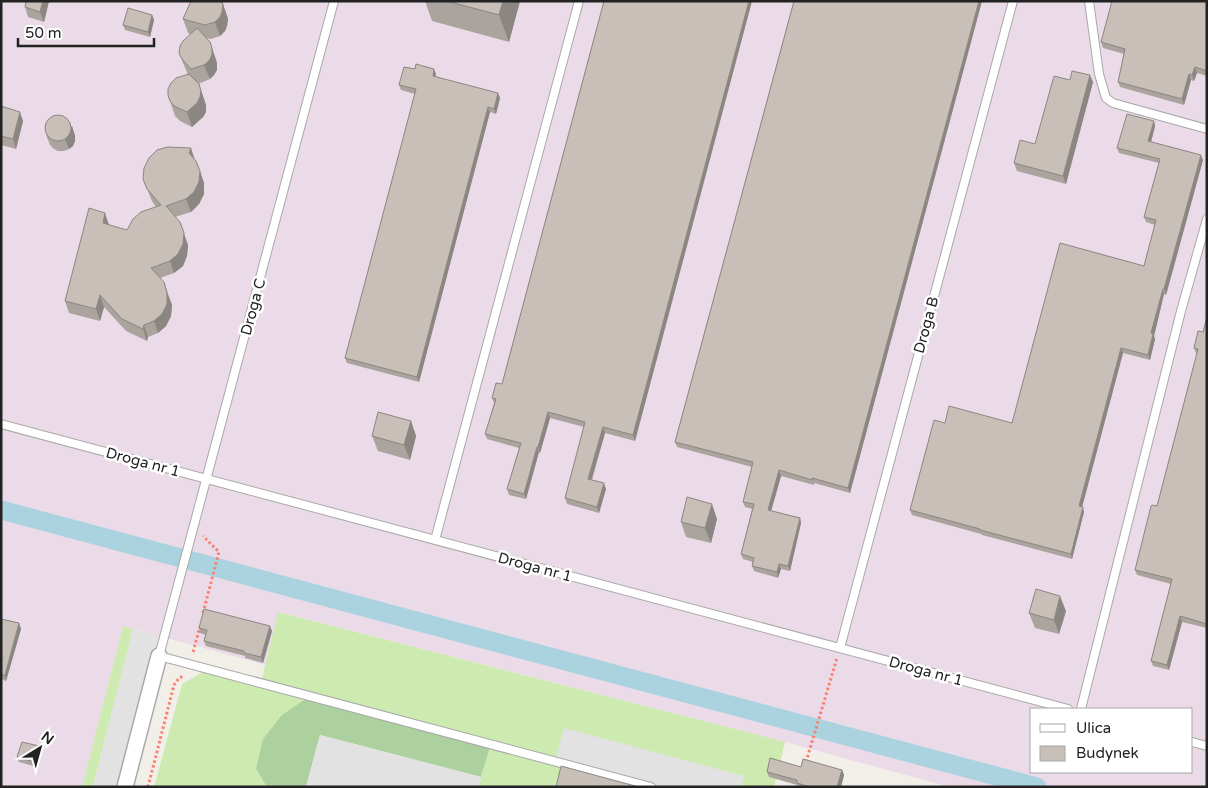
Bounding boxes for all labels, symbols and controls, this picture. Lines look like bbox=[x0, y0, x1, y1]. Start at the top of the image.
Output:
scale bar bbox=[18, 15, 154, 47]
text: 50 m bbox=[25, 24, 62, 42]
street label: Droga C bbox=[237, 277, 269, 337]
street label: Droga B bbox=[910, 295, 942, 355]
street label: Droga nr 1 bbox=[104, 444, 182, 480]
street label: Droga nr 1 bbox=[496, 549, 574, 585]
street label: Droga nr 1 bbox=[887, 653, 965, 689]
legend bbox=[1030, 708, 1193, 773]
text: Ulica bbox=[1076, 719, 1111, 737]
north arrow bbox=[15, 723, 65, 773]
text: N bbox=[38, 728, 57, 748]
text: Budynek bbox=[1076, 744, 1139, 762]

